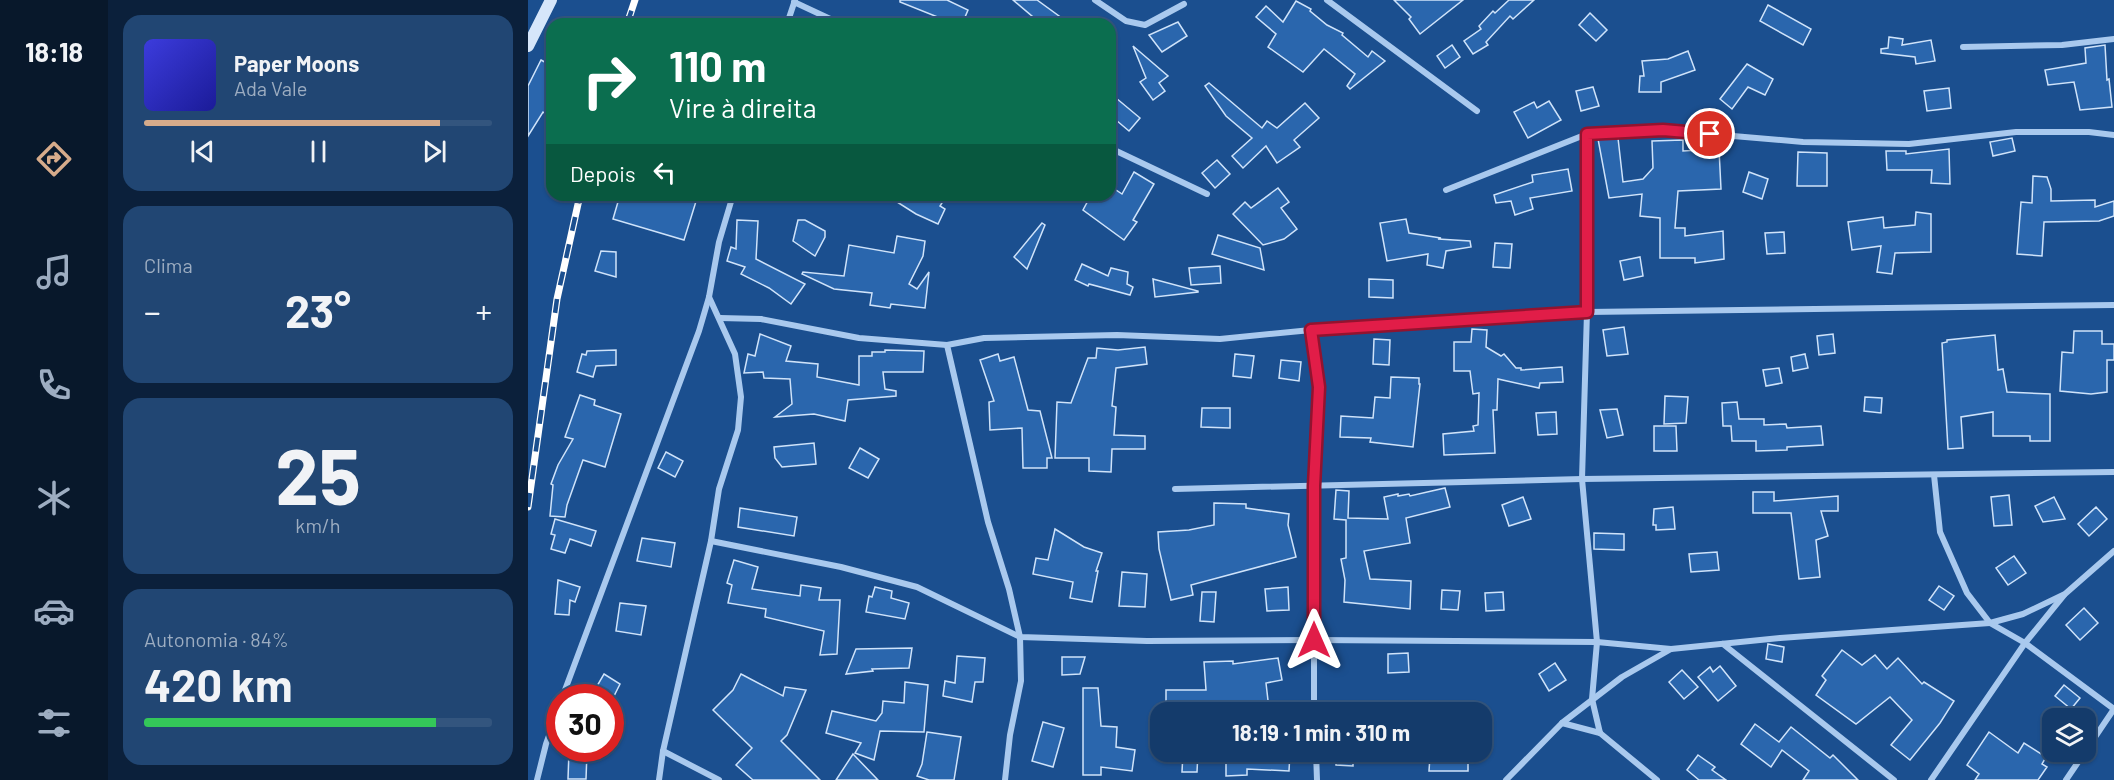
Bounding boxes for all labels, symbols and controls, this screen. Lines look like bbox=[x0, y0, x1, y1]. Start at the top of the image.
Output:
text: 18:18 bbox=[25, 35, 83, 67]
text: 110 m bbox=[669, 40, 766, 90]
icon: right bbox=[570, 42, 648, 120]
text: Paper Moons bbox=[234, 50, 359, 76]
text: Ada Vale bbox=[234, 76, 307, 100]
text: Vire à direita bbox=[669, 91, 817, 123]
pin bbox=[1684, 108, 1735, 159]
icon: arrive bbox=[1693, 117, 1726, 150]
icon: previous bbox=[186, 135, 219, 168]
icon: pause bbox=[302, 135, 335, 168]
icon: next bbox=[418, 135, 451, 168]
icon: directions bbox=[33, 138, 75, 180]
icon: left bbox=[648, 156, 681, 189]
text: Depois bbox=[570, 160, 636, 186]
icon: music bbox=[33, 251, 75, 293]
text: Clima bbox=[144, 253, 193, 277]
text: 23° bbox=[285, 283, 351, 337]
text: − bbox=[144, 291, 161, 331]
text: + bbox=[475, 291, 492, 331]
icon: phone bbox=[33, 364, 75, 406]
text: 25 bbox=[275, 427, 361, 521]
icon: climate bbox=[33, 477, 75, 519]
text: km/h bbox=[295, 513, 341, 537]
icon: car bbox=[33, 590, 75, 632]
position arrow bbox=[1282, 608, 1346, 672]
text: Autonomia · 84% bbox=[144, 627, 289, 651]
text: 420 km bbox=[144, 657, 293, 711]
speed limit sign: 30 bbox=[546, 684, 624, 762]
icon: filters bbox=[33, 702, 75, 744]
map controls bbox=[2042, 708, 2096, 762]
button: layers bbox=[2042, 708, 2096, 762]
text: 18:19 · 1 min · 310 m bbox=[1232, 719, 1410, 745]

